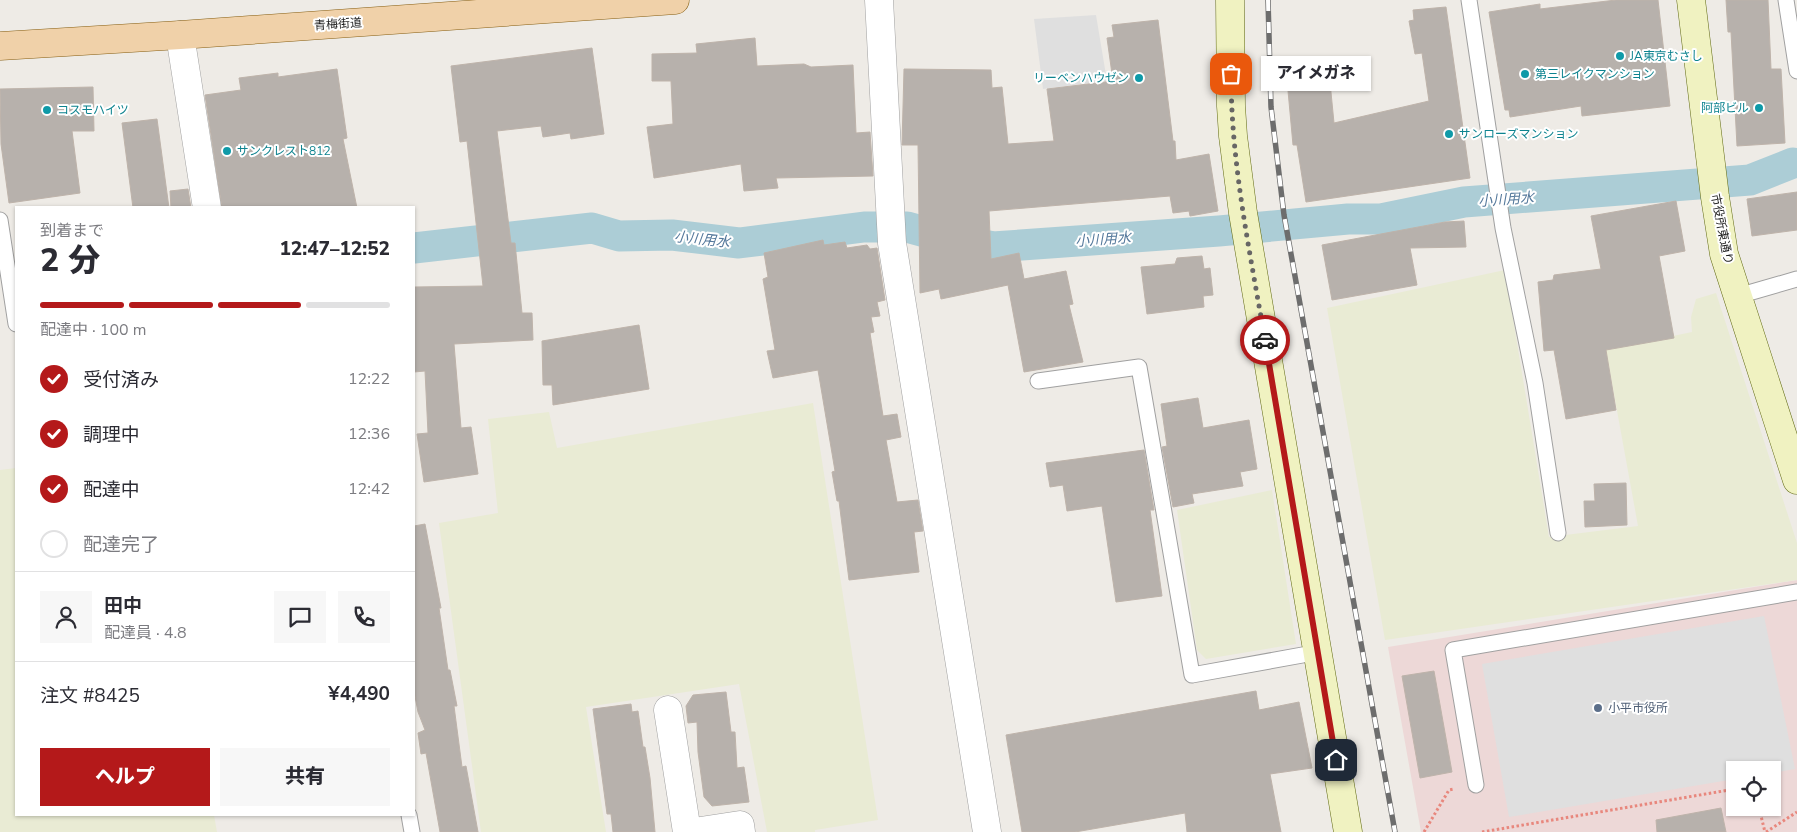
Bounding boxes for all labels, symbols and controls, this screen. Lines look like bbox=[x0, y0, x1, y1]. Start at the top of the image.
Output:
street label: 青梅街道 bbox=[313, 14, 363, 34]
place label: JA東京むさし bbox=[1629, 48, 1703, 64]
marker: JA東京むさし bbox=[1614, 50, 1626, 62]
pin bbox=[1210, 53, 1252, 95]
callout: アイメガネ bbox=[1261, 56, 1371, 92]
icon: bag bbox=[1217, 60, 1245, 88]
text: アイメガネ bbox=[1276, 62, 1356, 84]
place label: 第三レイクマンション bbox=[1535, 66, 1655, 82]
marker: 第三レイクマンション bbox=[1519, 68, 1531, 80]
place label: リーベンハウゼン bbox=[1033, 70, 1129, 86]
marker: リーベンハウゼン bbox=[1133, 72, 1145, 84]
place label: 阿部ビル bbox=[1701, 100, 1749, 116]
place label: コスモハイツ bbox=[57, 102, 129, 118]
marker: 阿部ビル bbox=[1753, 102, 1765, 114]
marker: コスモハイツ bbox=[41, 104, 53, 116]
place label: サンローズマンション bbox=[1459, 126, 1578, 142]
marker: サンローズマンション bbox=[1443, 128, 1455, 140]
place label: サンクレスト812 bbox=[237, 143, 331, 159]
marker: サンクレスト812 bbox=[221, 145, 233, 157]
water label: 小川用水 bbox=[1477, 188, 1537, 211]
street label: 市役所東通り bbox=[1707, 192, 1737, 266]
text: 到着まで bbox=[40, 220, 104, 242]
water label: 小川用水 bbox=[673, 227, 733, 252]
water label: 小川用水 bbox=[1074, 228, 1134, 251]
text: 12:47–12:52 bbox=[279, 236, 390, 262]
text: 2 分 bbox=[40, 239, 100, 282]
courier bbox=[1240, 315, 1290, 365]
text: 配達中 · 100 m bbox=[40, 319, 146, 341]
icon: car bbox=[1251, 326, 1279, 354]
icon: check bbox=[40, 365, 68, 393]
text: 受付済み bbox=[83, 367, 159, 393]
text: 12:22 bbox=[348, 368, 390, 390]
icon: check bbox=[40, 420, 68, 448]
text: 調理中 bbox=[83, 422, 140, 448]
text: 12:36 bbox=[348, 423, 390, 445]
icon: check bbox=[40, 475, 68, 503]
text: 配達中 bbox=[83, 477, 140, 503]
text: 12:42 bbox=[348, 478, 390, 500]
text: 配達完了 bbox=[83, 532, 159, 558]
button: person bbox=[40, 591, 92, 643]
button: chat bbox=[274, 591, 326, 643]
button: phone bbox=[338, 591, 390, 643]
text: 田中 bbox=[104, 593, 142, 619]
text: 配達員 · 4.8 bbox=[104, 622, 187, 644]
text: ¥4,490 bbox=[328, 681, 390, 707]
text: 注文 #8425 bbox=[40, 683, 140, 709]
place label: 小平市役所 bbox=[1608, 700, 1668, 716]
marker: 小平市役所 bbox=[1592, 702, 1604, 714]
pin bbox=[1315, 739, 1357, 781]
icon: home bbox=[1322, 746, 1350, 774]
button: ヘルプ bbox=[40, 748, 210, 806]
button: 共有 bbox=[220, 748, 390, 806]
map controls bbox=[1726, 761, 1781, 816]
button: locate bbox=[1726, 761, 1781, 816]

